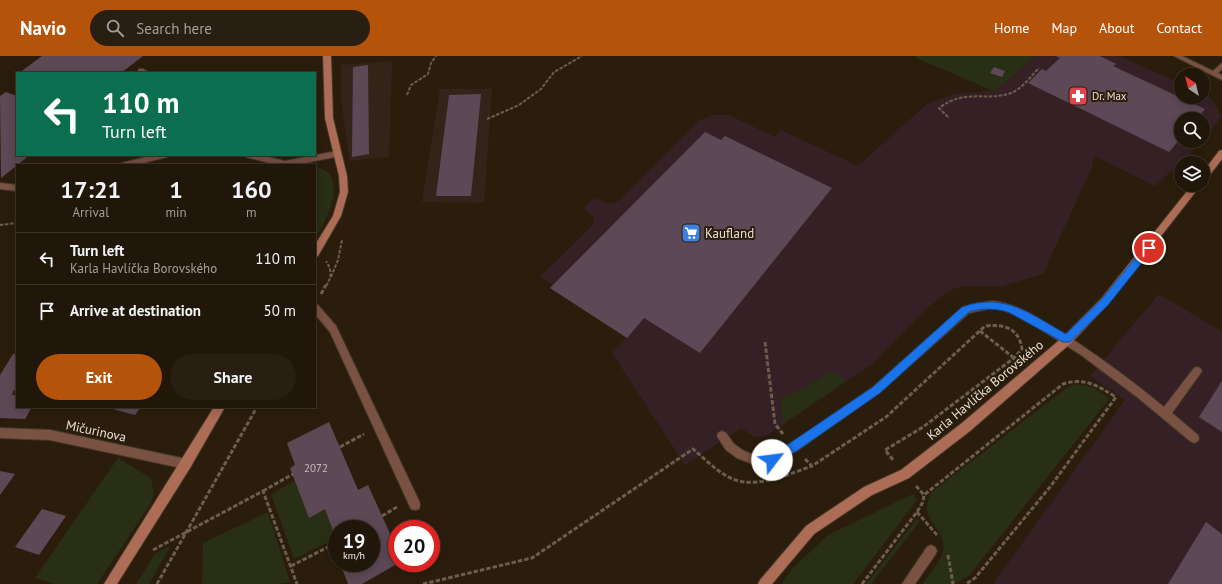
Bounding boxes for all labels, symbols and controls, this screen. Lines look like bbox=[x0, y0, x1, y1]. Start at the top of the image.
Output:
search box bbox=[90, 10, 370, 46]
text: Navio bbox=[20, 16, 66, 40]
icon: search bbox=[104, 17, 126, 39]
text: Search here bbox=[136, 19, 212, 38]
text: Home bbox=[994, 19, 1029, 37]
text: Map bbox=[1051, 19, 1077, 37]
text: About bbox=[1099, 19, 1135, 37]
text: Contact bbox=[1157, 19, 1202, 37]
north arrow bbox=[1174, 68, 1210, 104]
map controls bbox=[1174, 68, 1210, 192]
text: 110 m bbox=[102, 84, 179, 121]
pharmacy icon: Dr. Max bbox=[1067, 85, 1089, 107]
icon: left bbox=[36, 88, 88, 140]
place label: Dr. Max bbox=[1092, 89, 1127, 103]
button: search bbox=[1174, 112, 1210, 148]
text: Turn left bbox=[102, 120, 167, 143]
button: layers bbox=[1174, 156, 1210, 192]
text: 17:21 bbox=[60, 174, 121, 205]
text: 1 bbox=[169, 174, 183, 205]
text: 160 bbox=[231, 174, 272, 205]
text: Arrival bbox=[73, 204, 109, 221]
text: min bbox=[165, 204, 187, 221]
text: m bbox=[246, 204, 257, 221]
supermarket icon: Kaufland bbox=[680, 222, 702, 244]
place label: Kaufland bbox=[705, 225, 754, 242]
pin bbox=[1132, 231, 1166, 265]
icon: arrive bbox=[1138, 237, 1160, 259]
text: Turn left bbox=[70, 241, 124, 260]
icon: left bbox=[36, 248, 58, 270]
text: 110 m bbox=[255, 249, 296, 268]
text: Karla Havlíčka Borovského bbox=[70, 260, 217, 277]
icon: arrive bbox=[36, 300, 58, 322]
text: Arrive at destination bbox=[70, 301, 201, 320]
text: 50 m bbox=[263, 301, 296, 320]
street label: Karla Havlíčka Borovského bbox=[923, 336, 1047, 444]
button: Exit bbox=[36, 354, 162, 400]
button: Share bbox=[170, 354, 296, 400]
street label: Mičurinova bbox=[64, 416, 128, 446]
position arrow bbox=[751, 439, 793, 481]
house number: 2072 bbox=[304, 461, 328, 475]
speed limit sign: 20 bbox=[388, 520, 440, 572]
text: 19 bbox=[343, 528, 365, 554]
text: km/h bbox=[343, 549, 365, 562]

